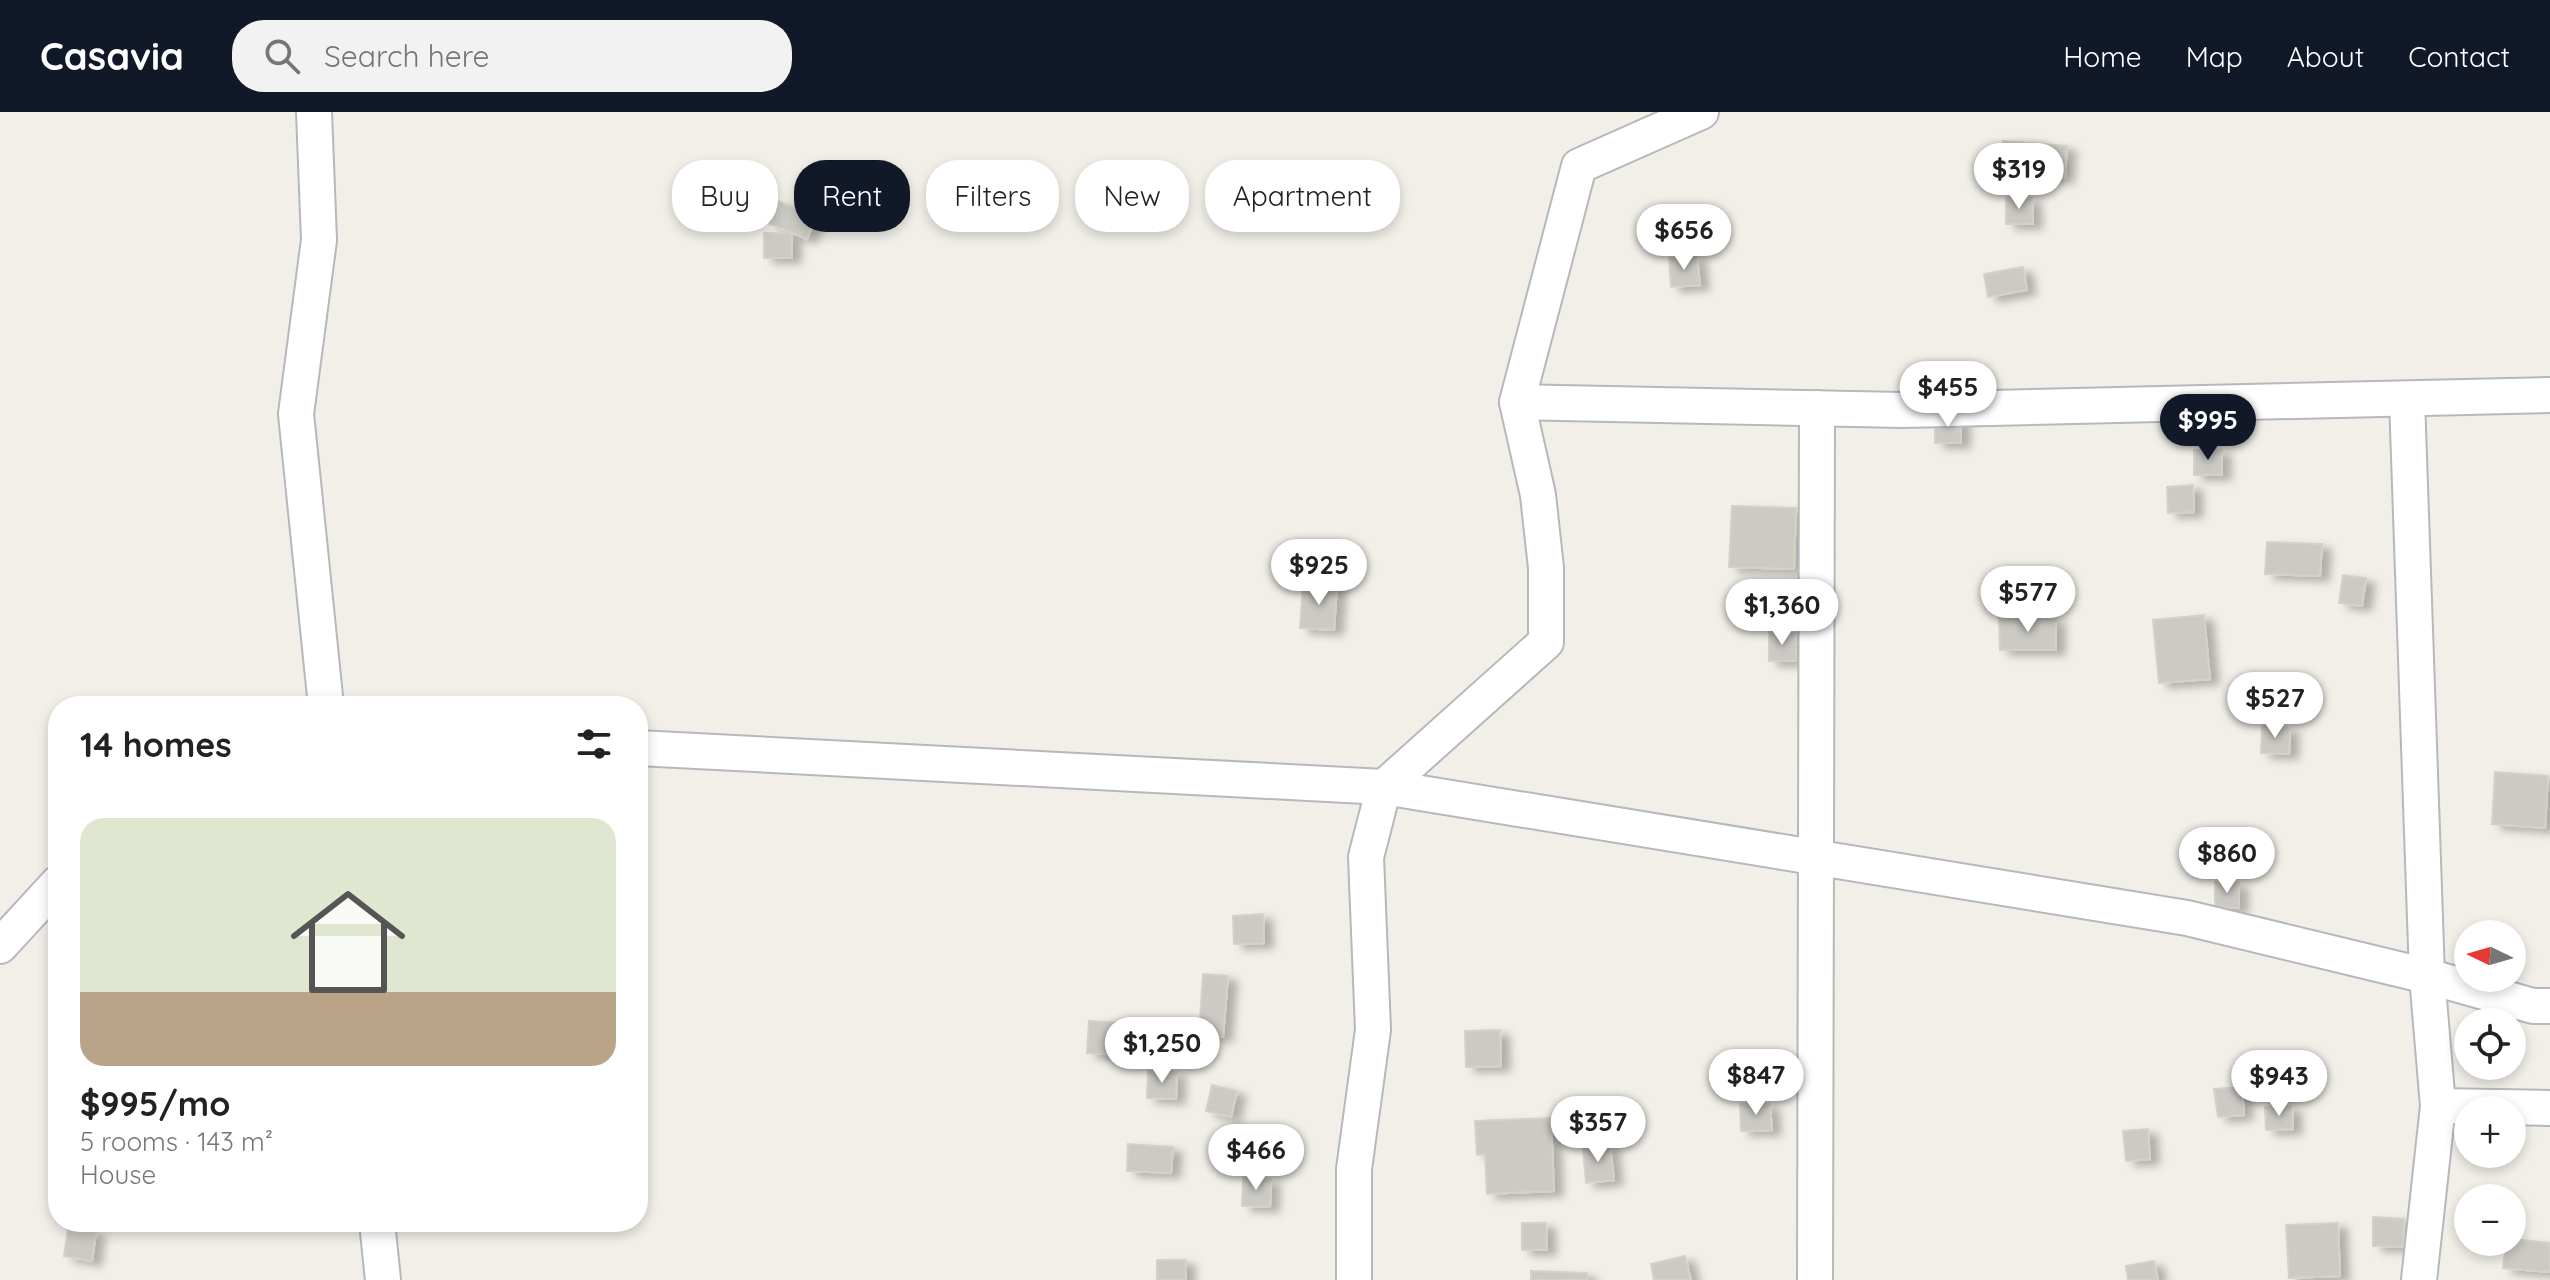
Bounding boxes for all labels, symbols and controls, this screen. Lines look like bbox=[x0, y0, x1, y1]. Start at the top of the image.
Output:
search box bbox=[232, 20, 792, 92]
text: Casavia bbox=[40, 32, 184, 80]
icon: search bbox=[260, 34, 304, 78]
text: Search here bbox=[324, 37, 490, 75]
text: Home bbox=[2063, 39, 2142, 74]
text: Map bbox=[2186, 39, 2243, 74]
text: About bbox=[2287, 39, 2364, 74]
text: Contact bbox=[2408, 39, 2510, 74]
pin: $319 bbox=[1972, 143, 2066, 211]
text: $319 bbox=[1992, 152, 2046, 185]
chip: Buy bbox=[672, 160, 778, 232]
chip: Rent bbox=[794, 160, 910, 232]
chip: Filters bbox=[926, 160, 1059, 232]
chip: New bbox=[1075, 160, 1189, 232]
chip: Apartment bbox=[1205, 160, 1400, 232]
pin: $656 bbox=[1637, 204, 1731, 272]
text: $656 bbox=[1654, 213, 1714, 246]
pin: $455 bbox=[1901, 361, 1995, 429]
text: $455 bbox=[1918, 370, 1978, 403]
pin: $995 bbox=[2161, 394, 2255, 462]
text: $995 bbox=[2178, 403, 2238, 436]
pin: $925 bbox=[1272, 539, 1366, 607]
text: $925 bbox=[1289, 548, 1349, 581]
pin: $577 bbox=[1981, 566, 2075, 634]
text: $577 bbox=[1998, 575, 2058, 608]
pin: $1,360 bbox=[1717, 579, 1847, 647]
text: $1,360 bbox=[1743, 588, 1821, 621]
pin: $527 bbox=[2228, 672, 2322, 740]
text: $527 bbox=[2245, 681, 2305, 714]
icon: filters bbox=[572, 722, 616, 766]
text: 14 homes bbox=[80, 723, 232, 766]
pin: $860 bbox=[2180, 827, 2274, 895]
text: $860 bbox=[2197, 836, 2257, 869]
icon: home bbox=[276, 870, 420, 1014]
north arrow bbox=[2454, 920, 2526, 992]
map controls bbox=[2454, 920, 2526, 1256]
button: locate bbox=[2454, 1008, 2526, 1080]
pin: $1,250 bbox=[1097, 1017, 1227, 1085]
text: $1,250 bbox=[1123, 1026, 1201, 1059]
pin: $847 bbox=[1709, 1049, 1803, 1117]
pin: $943 bbox=[2232, 1050, 2326, 1118]
text: $847 bbox=[1727, 1058, 1785, 1091]
text: $943 bbox=[2249, 1059, 2309, 1092]
text: $995/mo bbox=[80, 1082, 230, 1125]
pin: $357 bbox=[1551, 1096, 1645, 1164]
button: + bbox=[2454, 1096, 2526, 1168]
text: $357 bbox=[1569, 1105, 1627, 1138]
pin: $466 bbox=[1209, 1124, 1303, 1192]
text: 5 rooms · 143 m² bbox=[80, 1125, 273, 1158]
text: $466 bbox=[1226, 1133, 1286, 1166]
text: House bbox=[80, 1158, 156, 1191]
button: − bbox=[2454, 1184, 2526, 1256]

